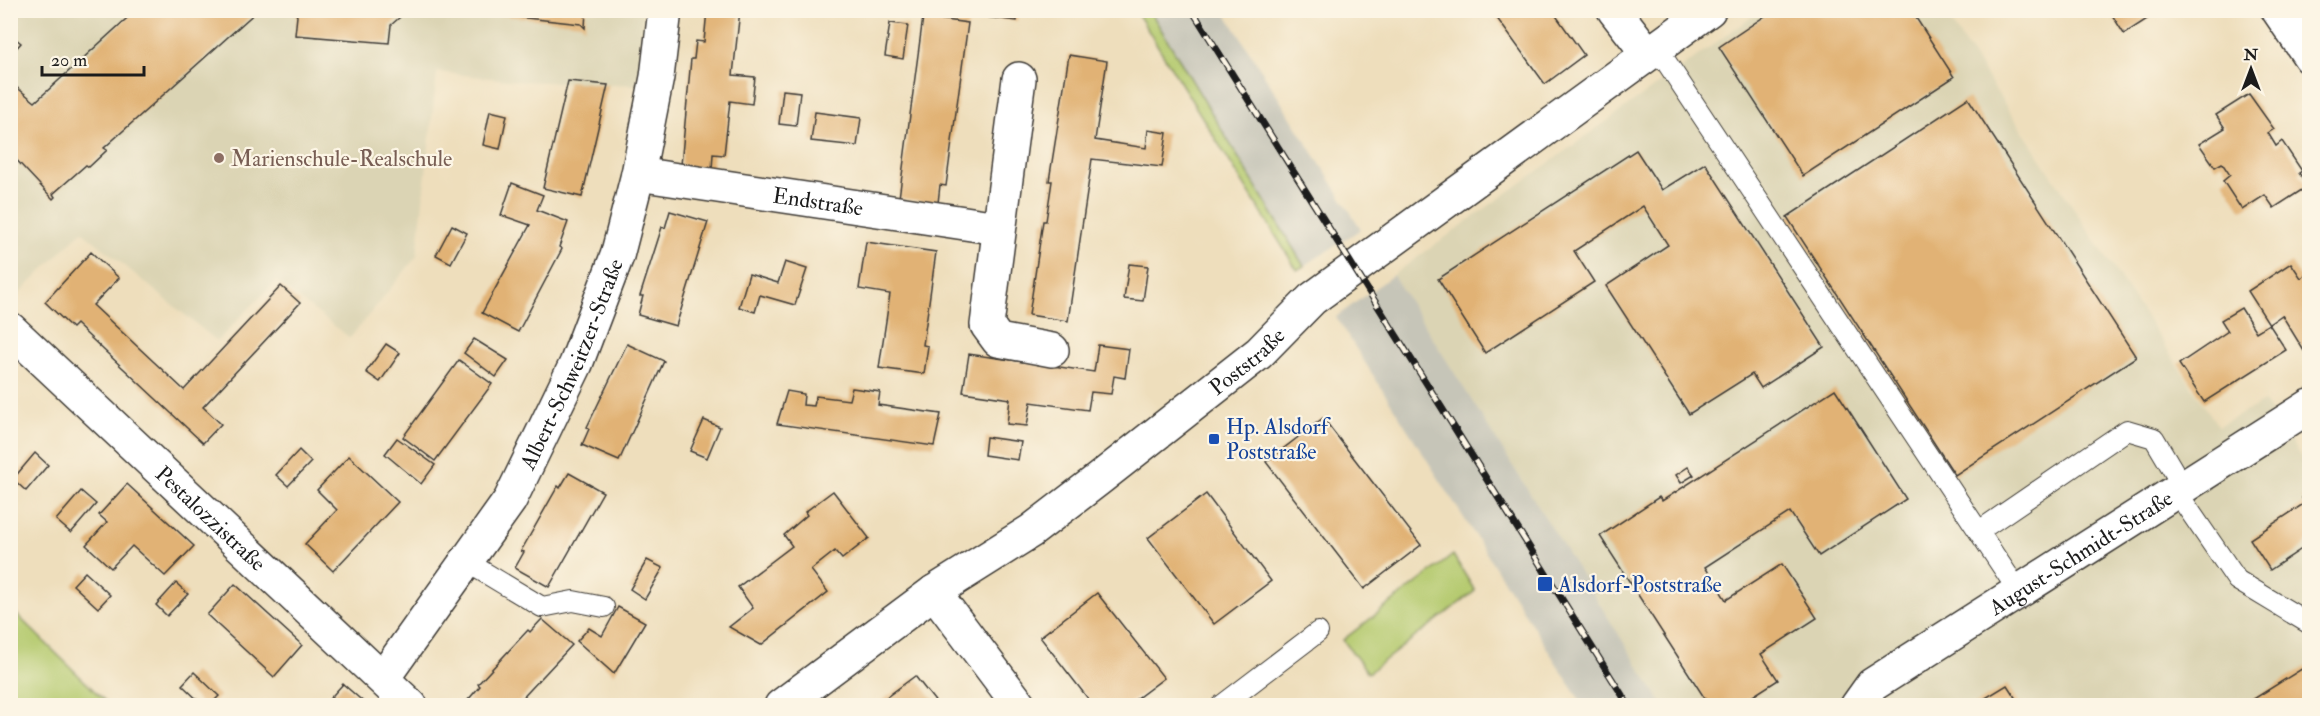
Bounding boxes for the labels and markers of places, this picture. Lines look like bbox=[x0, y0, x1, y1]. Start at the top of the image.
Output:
place label: Marienschule-Realschule bbox=[231, 145, 452, 173]
marker: Marienschule-Realschule bbox=[212, 151, 226, 165]
place label: Hp. Alsdorf Poststraße bbox=[1226, 413, 1331, 466]
marker: Hp. Alsdorf Poststraße bbox=[1207, 432, 1221, 446]
place label: Alsdorf-Poststraße bbox=[1557, 571, 1722, 599]
marker: Alsdorf-Poststraße bbox=[1536, 575, 1554, 593]

